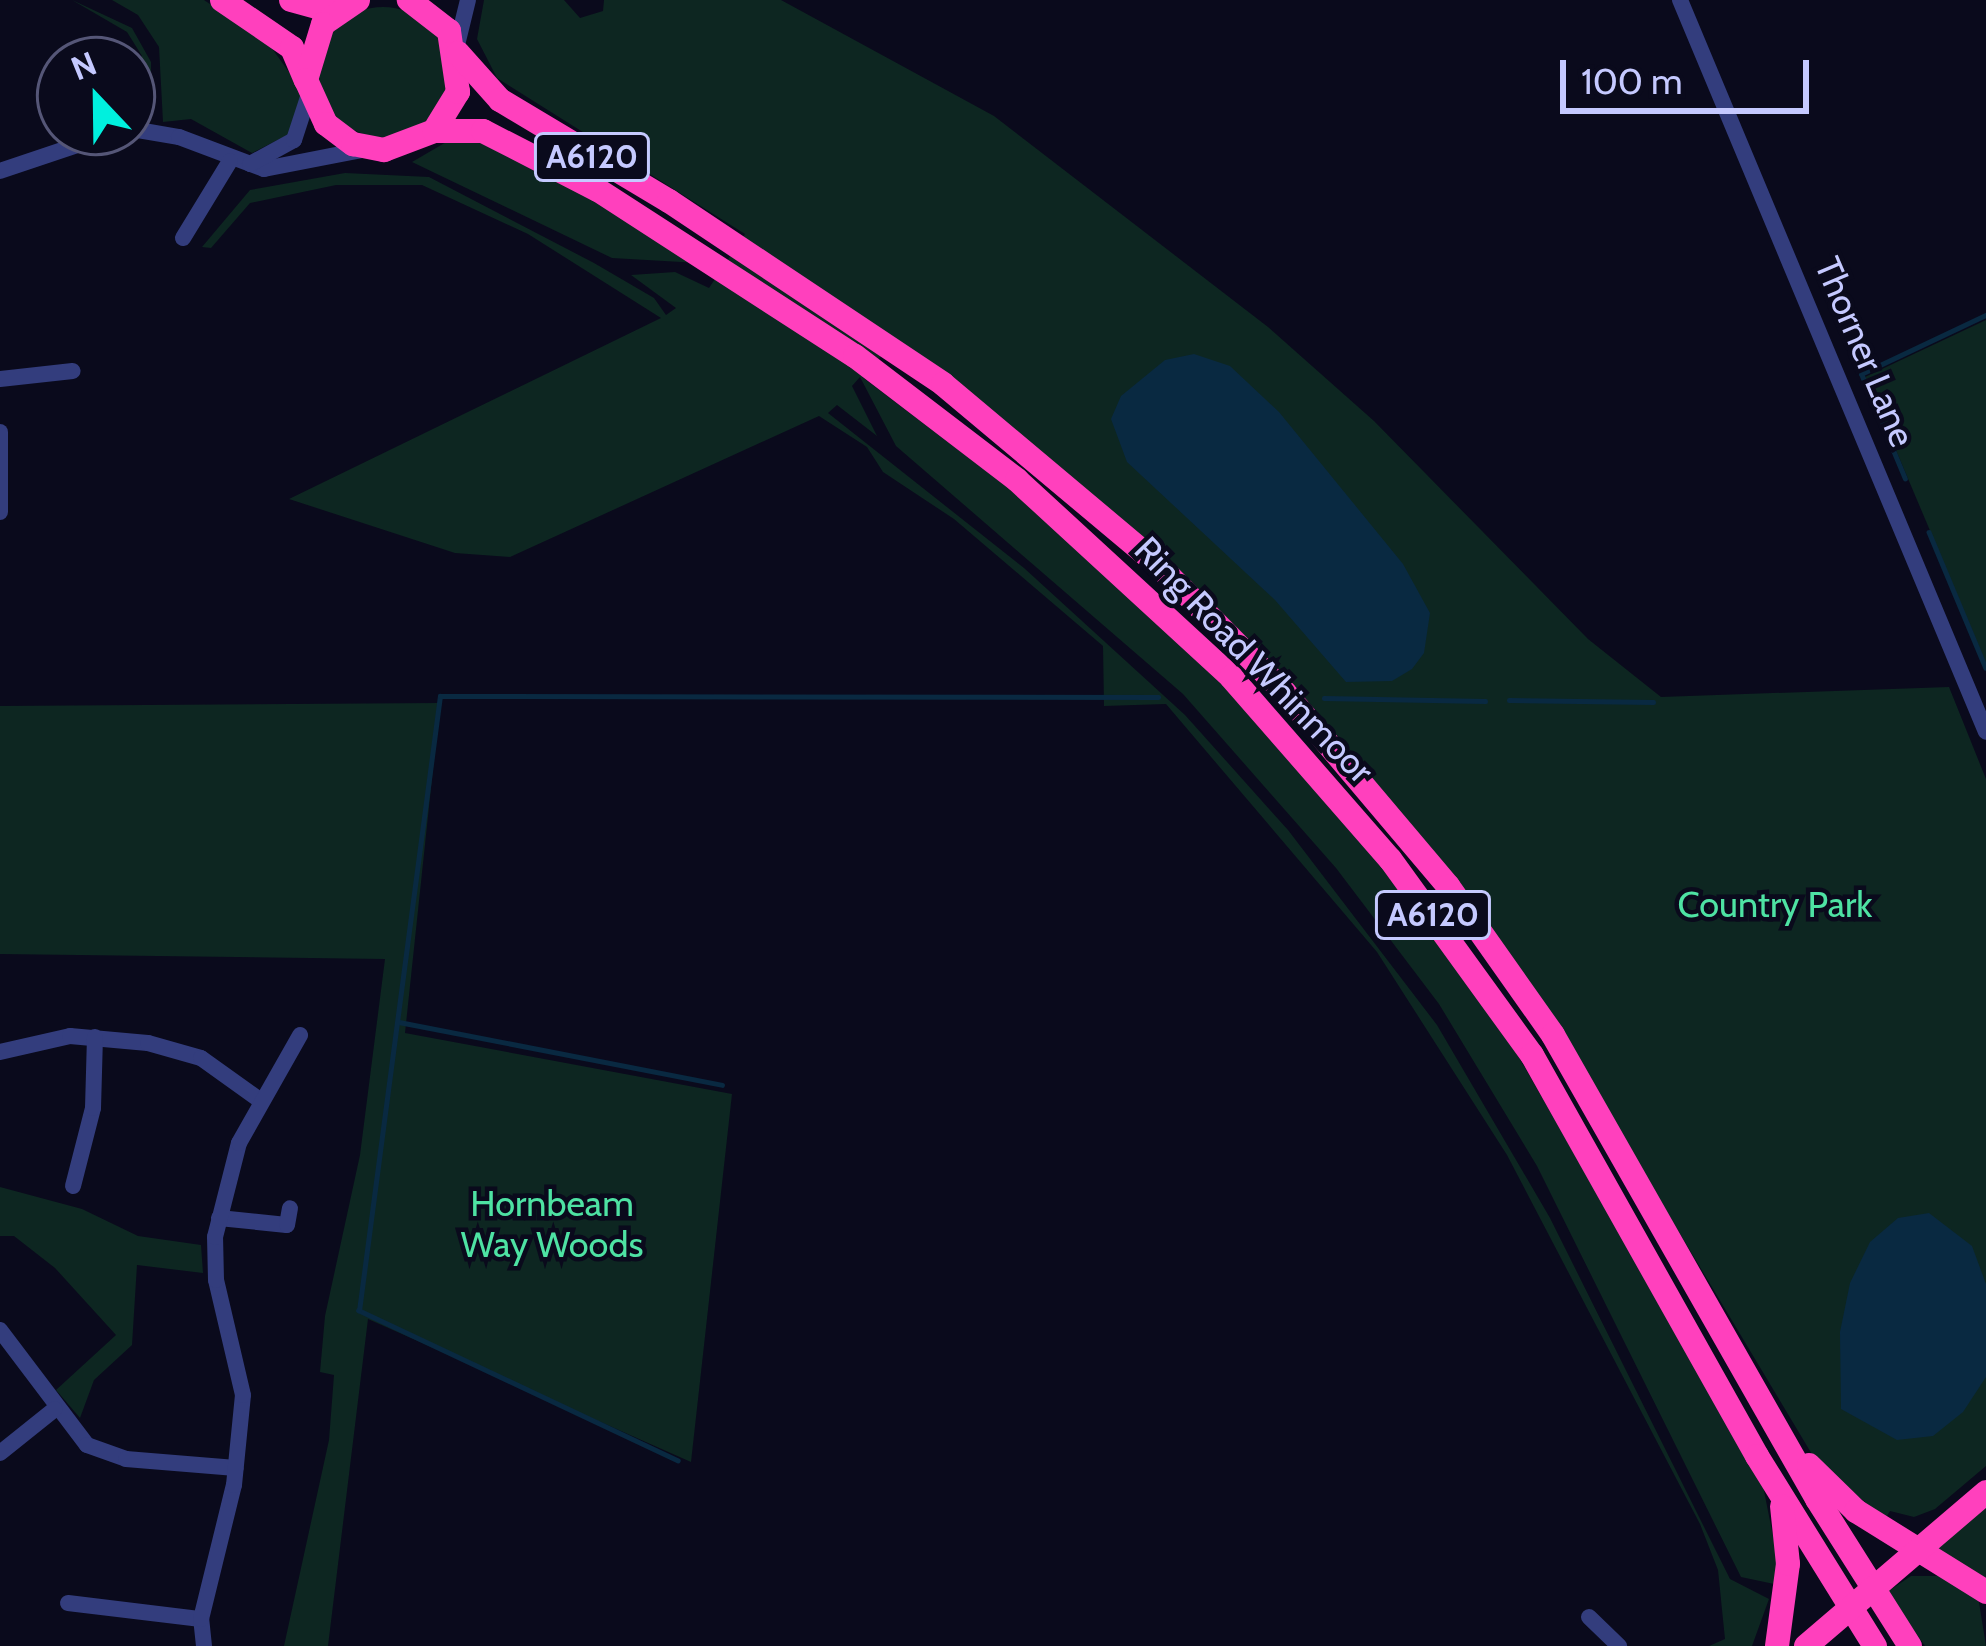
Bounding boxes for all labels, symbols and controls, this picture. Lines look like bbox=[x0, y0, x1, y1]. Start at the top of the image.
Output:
north arrow bbox=[36, 36, 156, 156]
scale bar bbox=[1566, 36, 1815, 110]
text: N bbox=[65, 42, 102, 88]
text: 100 m bbox=[1581, 59, 1683, 103]
road number: A6120 bbox=[532, 130, 652, 184]
street label: Thorner Lane bbox=[1806, 251, 1924, 453]
street label: Ring Road Whinmoor bbox=[1125, 528, 1383, 792]
park label: Country Park bbox=[1678, 883, 1872, 927]
road number: A6120 bbox=[1373, 888, 1493, 942]
park label: Hornbeam Way Woods bbox=[461, 1181, 643, 1266]

